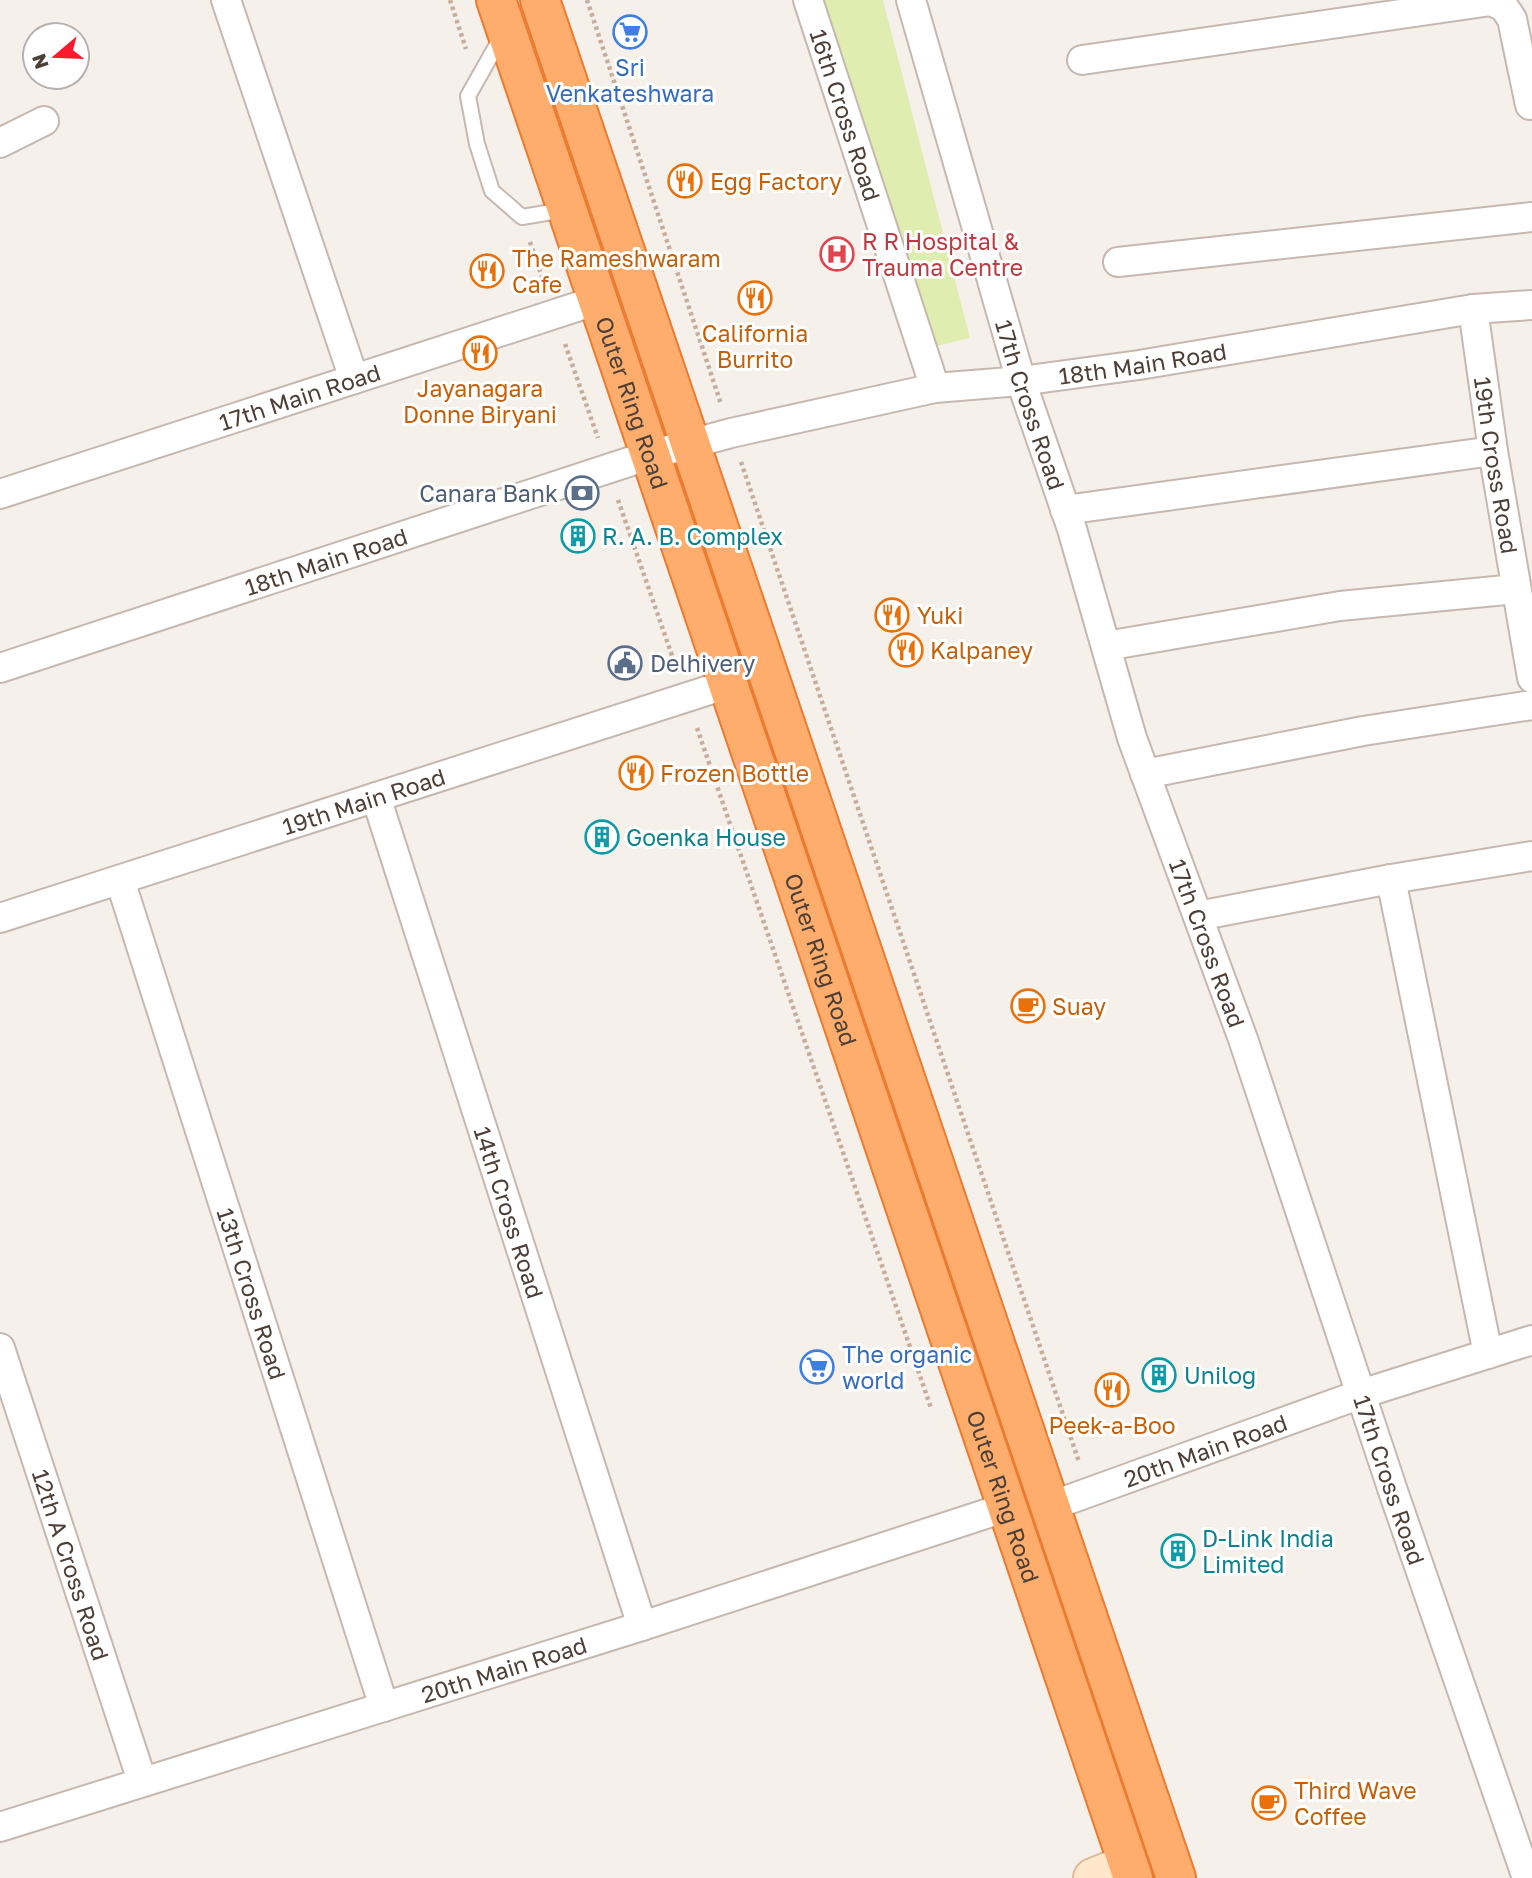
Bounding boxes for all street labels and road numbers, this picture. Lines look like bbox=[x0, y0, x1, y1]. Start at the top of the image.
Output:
street label: 16th Cross Road bbox=[805, 26, 887, 204]
street label: Outer Ring Road bbox=[590, 313, 675, 492]
street label: 17th Cross Road bbox=[990, 316, 1071, 493]
street label: 18th Main Road bbox=[1057, 337, 1229, 390]
street label: 17th Main Road bbox=[216, 358, 384, 436]
street label: 19th Cross Road bbox=[1469, 375, 1524, 556]
street label: 18th Main Road bbox=[241, 521, 411, 601]
street label: 19th Main Road bbox=[279, 762, 449, 840]
street label: 17th Cross Road bbox=[1164, 855, 1251, 1031]
street label: Outer Ring Road bbox=[779, 869, 864, 1049]
street label: 14th Cross Road bbox=[469, 1123, 550, 1302]
street label: 13th Cross Road bbox=[212, 1204, 292, 1383]
street label: 17th Cross Road bbox=[1348, 1391, 1431, 1568]
street label: Outer Ring Road bbox=[961, 1406, 1046, 1586]
street label: 20th Main Road bbox=[1120, 1408, 1291, 1493]
street label: 12th A Cross Road bbox=[27, 1465, 115, 1664]
street label: 20th Main Road bbox=[418, 1630, 590, 1708]

